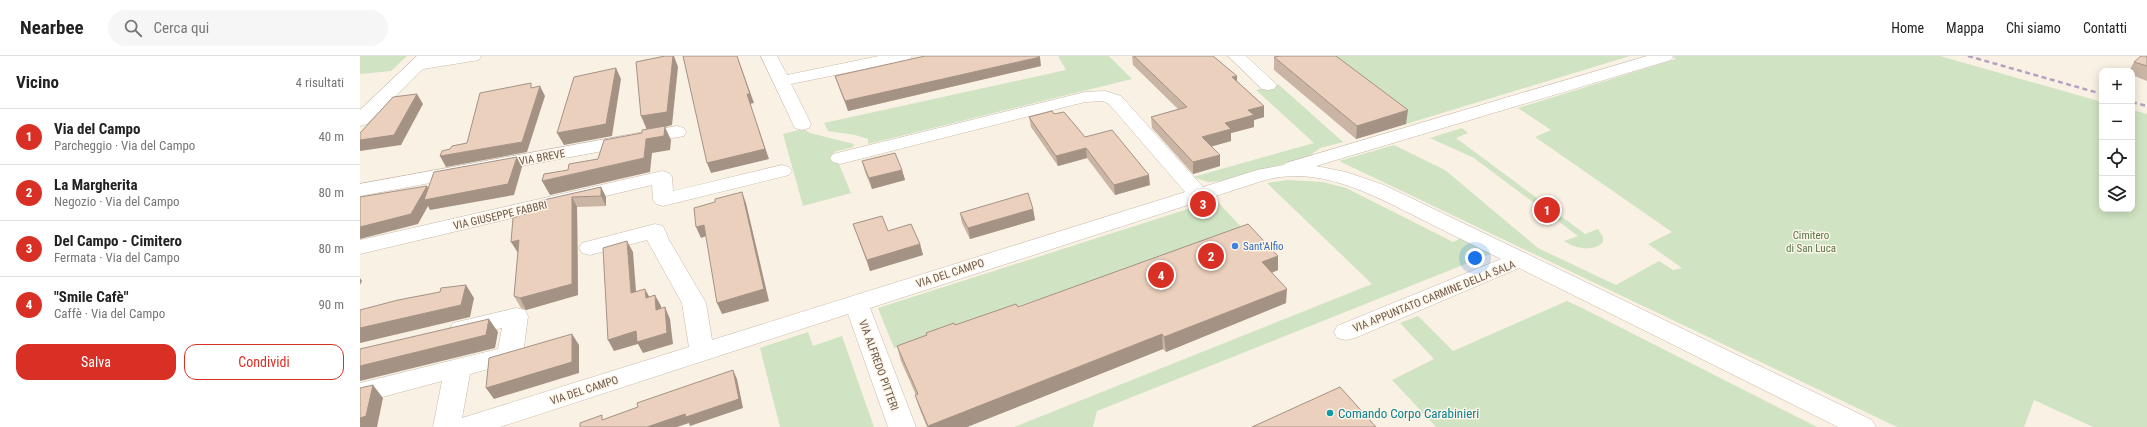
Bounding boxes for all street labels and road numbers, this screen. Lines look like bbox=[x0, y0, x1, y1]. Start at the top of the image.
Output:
street label: VIA BREVE bbox=[518, 147, 567, 168]
street label: VIA GIUSEPPE FABBRI bbox=[452, 198, 548, 233]
street label: VIA DEL CAMPO bbox=[914, 256, 986, 291]
street label: VIA APPUNTATO CARMINE DELLA SALA bbox=[1351, 258, 1518, 335]
street label: VIA ALFREDO PITTERI bbox=[856, 318, 901, 412]
street label: VIA DEL CAMPO bbox=[548, 373, 620, 408]

